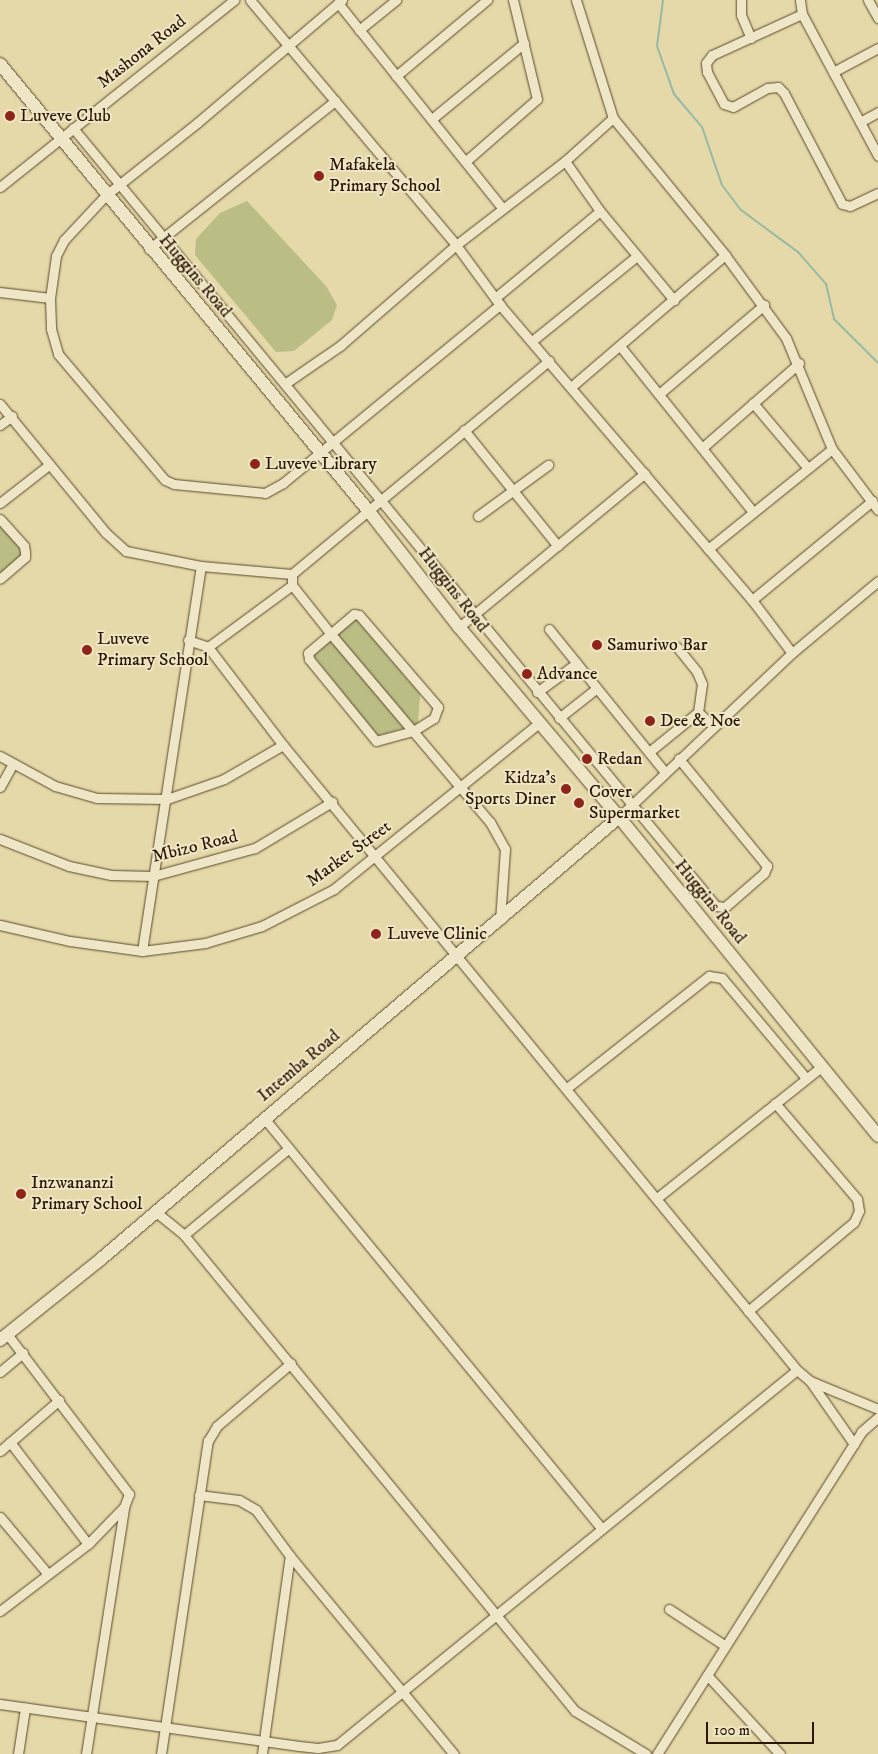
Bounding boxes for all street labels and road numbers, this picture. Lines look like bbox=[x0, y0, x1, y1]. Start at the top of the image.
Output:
street label: Mashona Road bbox=[93, 11, 191, 93]
street label: Huggins Road bbox=[154, 230, 236, 322]
street label: Huggins Road bbox=[413, 543, 493, 637]
street label: Market Street bbox=[303, 816, 395, 892]
street label: Mbizo Road bbox=[150, 826, 240, 868]
street label: Huggins Road bbox=[669, 855, 751, 949]
street label: Intemba Road bbox=[254, 1025, 344, 1107]

